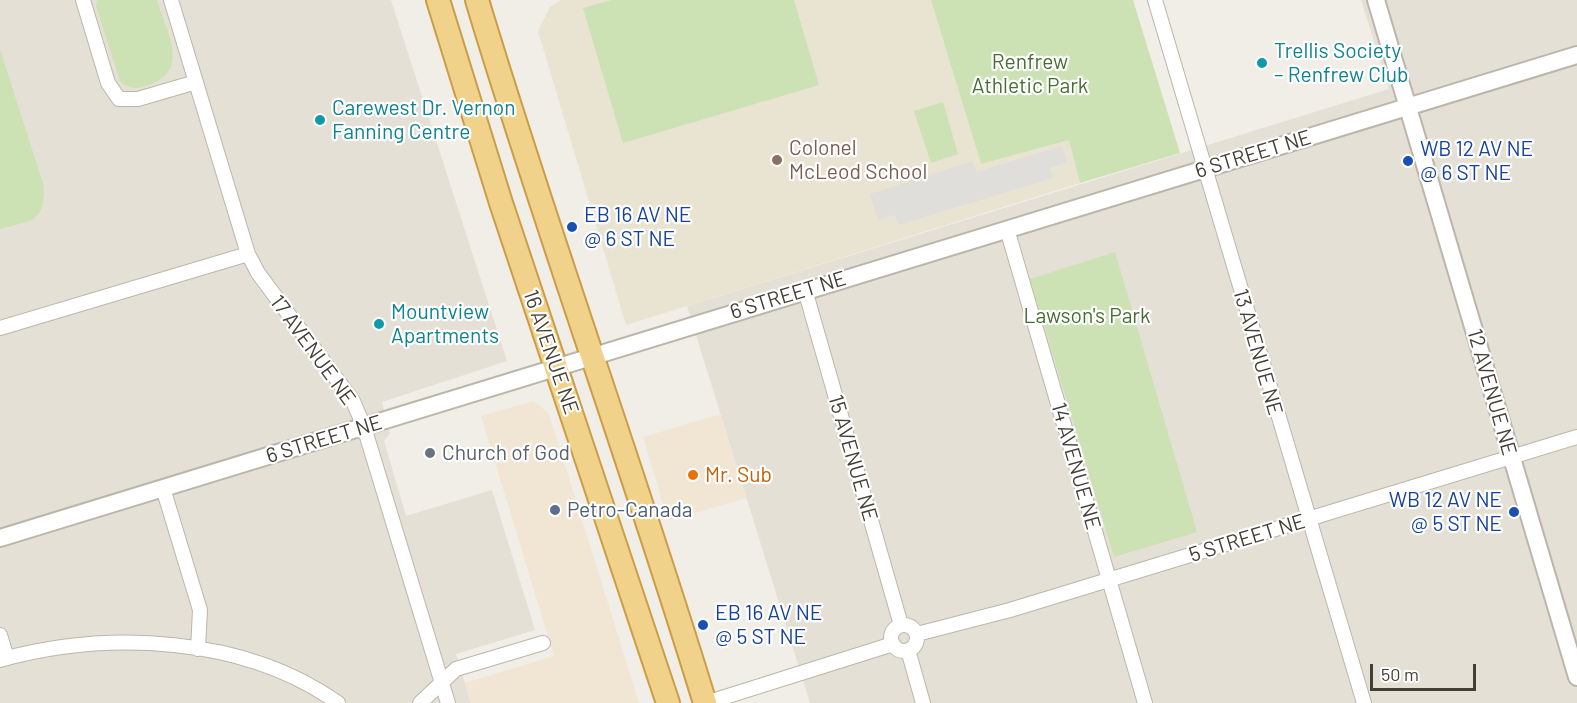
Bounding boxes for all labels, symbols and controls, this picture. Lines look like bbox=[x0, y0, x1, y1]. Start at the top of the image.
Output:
place label: Trellis Society – Renfrew Club bbox=[1274, 38, 1409, 88]
park label: Renfrew Athletic Park bbox=[972, 49, 1088, 99]
marker: Trellis Society – Renfrew Club bbox=[1255, 56, 1269, 70]
place label: Carewest Dr. Vernon Fanning Centre bbox=[332, 95, 516, 145]
marker: Carewest Dr. Vernon Fanning Centre bbox=[313, 113, 327, 127]
street label: 6 STREET NE bbox=[1192, 124, 1314, 184]
place label: Colonel McLeod School bbox=[789, 135, 927, 185]
place label: WB 12 AV NE @ 6 ST NE bbox=[1420, 136, 1533, 186]
marker: Colonel McLeod School bbox=[770, 153, 784, 167]
marker: WB 12 AV NE @ 6 ST NE bbox=[1401, 154, 1415, 168]
place label: EB 16 AV NE @ 6 ST NE bbox=[584, 202, 691, 252]
marker: EB 16 AV NE @ 6 ST NE bbox=[565, 220, 579, 234]
street label: 6 STREET NE bbox=[727, 265, 849, 325]
street label: 16 AVENUE NE bbox=[518, 286, 584, 418]
street label: 13 AVENUE NE bbox=[1228, 286, 1288, 418]
street label: 17 AVENUE NE bbox=[265, 290, 361, 410]
place label: Mountview Apartments bbox=[391, 299, 499, 349]
park label: Lawson's Park bbox=[1023, 303, 1151, 329]
marker: Mountview Apartments bbox=[372, 317, 386, 331]
street label: 12 AVENUE NE bbox=[1462, 326, 1522, 458]
street label: 15 AVENUE NE bbox=[823, 392, 883, 524]
street label: 14 AVENUE NE bbox=[1046, 400, 1106, 532]
street label: 6 STREET NE bbox=[263, 409, 385, 469]
place label: Church of God bbox=[442, 440, 570, 466]
marker: Church of God bbox=[423, 446, 437, 460]
place label: Mr. Sub bbox=[705, 462, 772, 488]
marker: Mr. Sub bbox=[686, 468, 700, 482]
place label: WB 12 AV NE @ 5 ST NE bbox=[1389, 487, 1502, 537]
place label: Petro-Canada bbox=[567, 497, 693, 523]
marker: Petro-Canada bbox=[548, 503, 562, 517]
marker: WB 12 AV NE @ 5 ST NE bbox=[1507, 505, 1521, 519]
street label: 5 STREET NE bbox=[1186, 508, 1308, 568]
place label: EB 16 AV NE @ 5 ST NE bbox=[715, 600, 822, 650]
marker: EB 16 AV NE @ 5 ST NE bbox=[696, 618, 710, 632]
scale bar bbox=[1373, 652, 1480, 690]
text: 50 m bbox=[1381, 663, 1419, 685]

